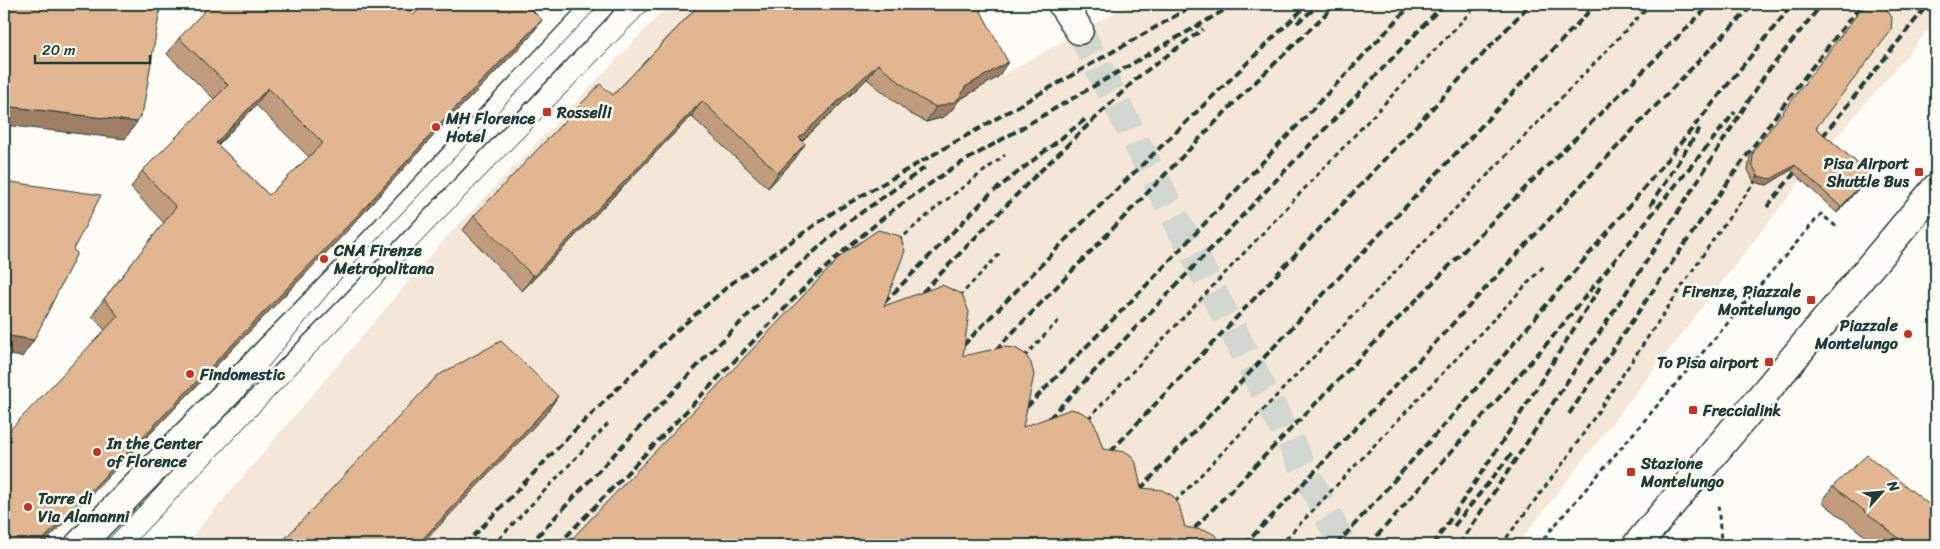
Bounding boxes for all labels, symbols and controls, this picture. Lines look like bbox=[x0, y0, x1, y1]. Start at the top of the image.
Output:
scale bar bbox=[35, 32, 150, 64]
text: 20 m bbox=[42, 37, 76, 63]
place label: Rosselli bbox=[556, 98, 612, 127]
place label: MH Florence Hotel bbox=[445, 104, 535, 151]
marker: Rosselli bbox=[541, 106, 553, 118]
marker: MH Florence Hotel bbox=[430, 121, 442, 133]
place label: Pisa Airport Shuttle Bus bbox=[1824, 149, 1909, 196]
marker: Pisa Airport Shuttle Bus bbox=[1913, 166, 1925, 178]
place label: CNA Firenze Metropolitana bbox=[333, 236, 435, 283]
marker: CNA Firenze Metropolitana bbox=[318, 253, 330, 265]
place label: Firenze, Piazzale Montelungo bbox=[1682, 277, 1802, 324]
marker: Firenze, Piazzale Montelungo bbox=[1805, 294, 1817, 306]
place label: Piazzale Montelungo bbox=[1814, 311, 1899, 358]
marker: Piazzale Montelungo bbox=[1902, 328, 1914, 340]
place label: To Pisa airport bbox=[1657, 348, 1759, 377]
marker: To Pisa airport bbox=[1763, 356, 1775, 368]
place label: Findomestic bbox=[199, 360, 286, 389]
marker: Findomestic bbox=[184, 368, 196, 380]
place label: Freccialink bbox=[1702, 396, 1782, 425]
marker: Freccialink bbox=[1687, 404, 1699, 416]
place label: In the Center of Florence bbox=[106, 429, 203, 476]
marker: In the Center of Florence bbox=[91, 446, 103, 458]
place label: Stazione Montelungo bbox=[1640, 449, 1725, 496]
marker: Stazione Montelungo bbox=[1625, 466, 1637, 478]
north arrow bbox=[1858, 466, 1908, 516]
text: N bbox=[1879, 475, 1907, 497]
place label: Torre di Via Alamanni bbox=[38, 484, 131, 531]
marker: Torre di Via Alamanni bbox=[22, 501, 34, 513]

